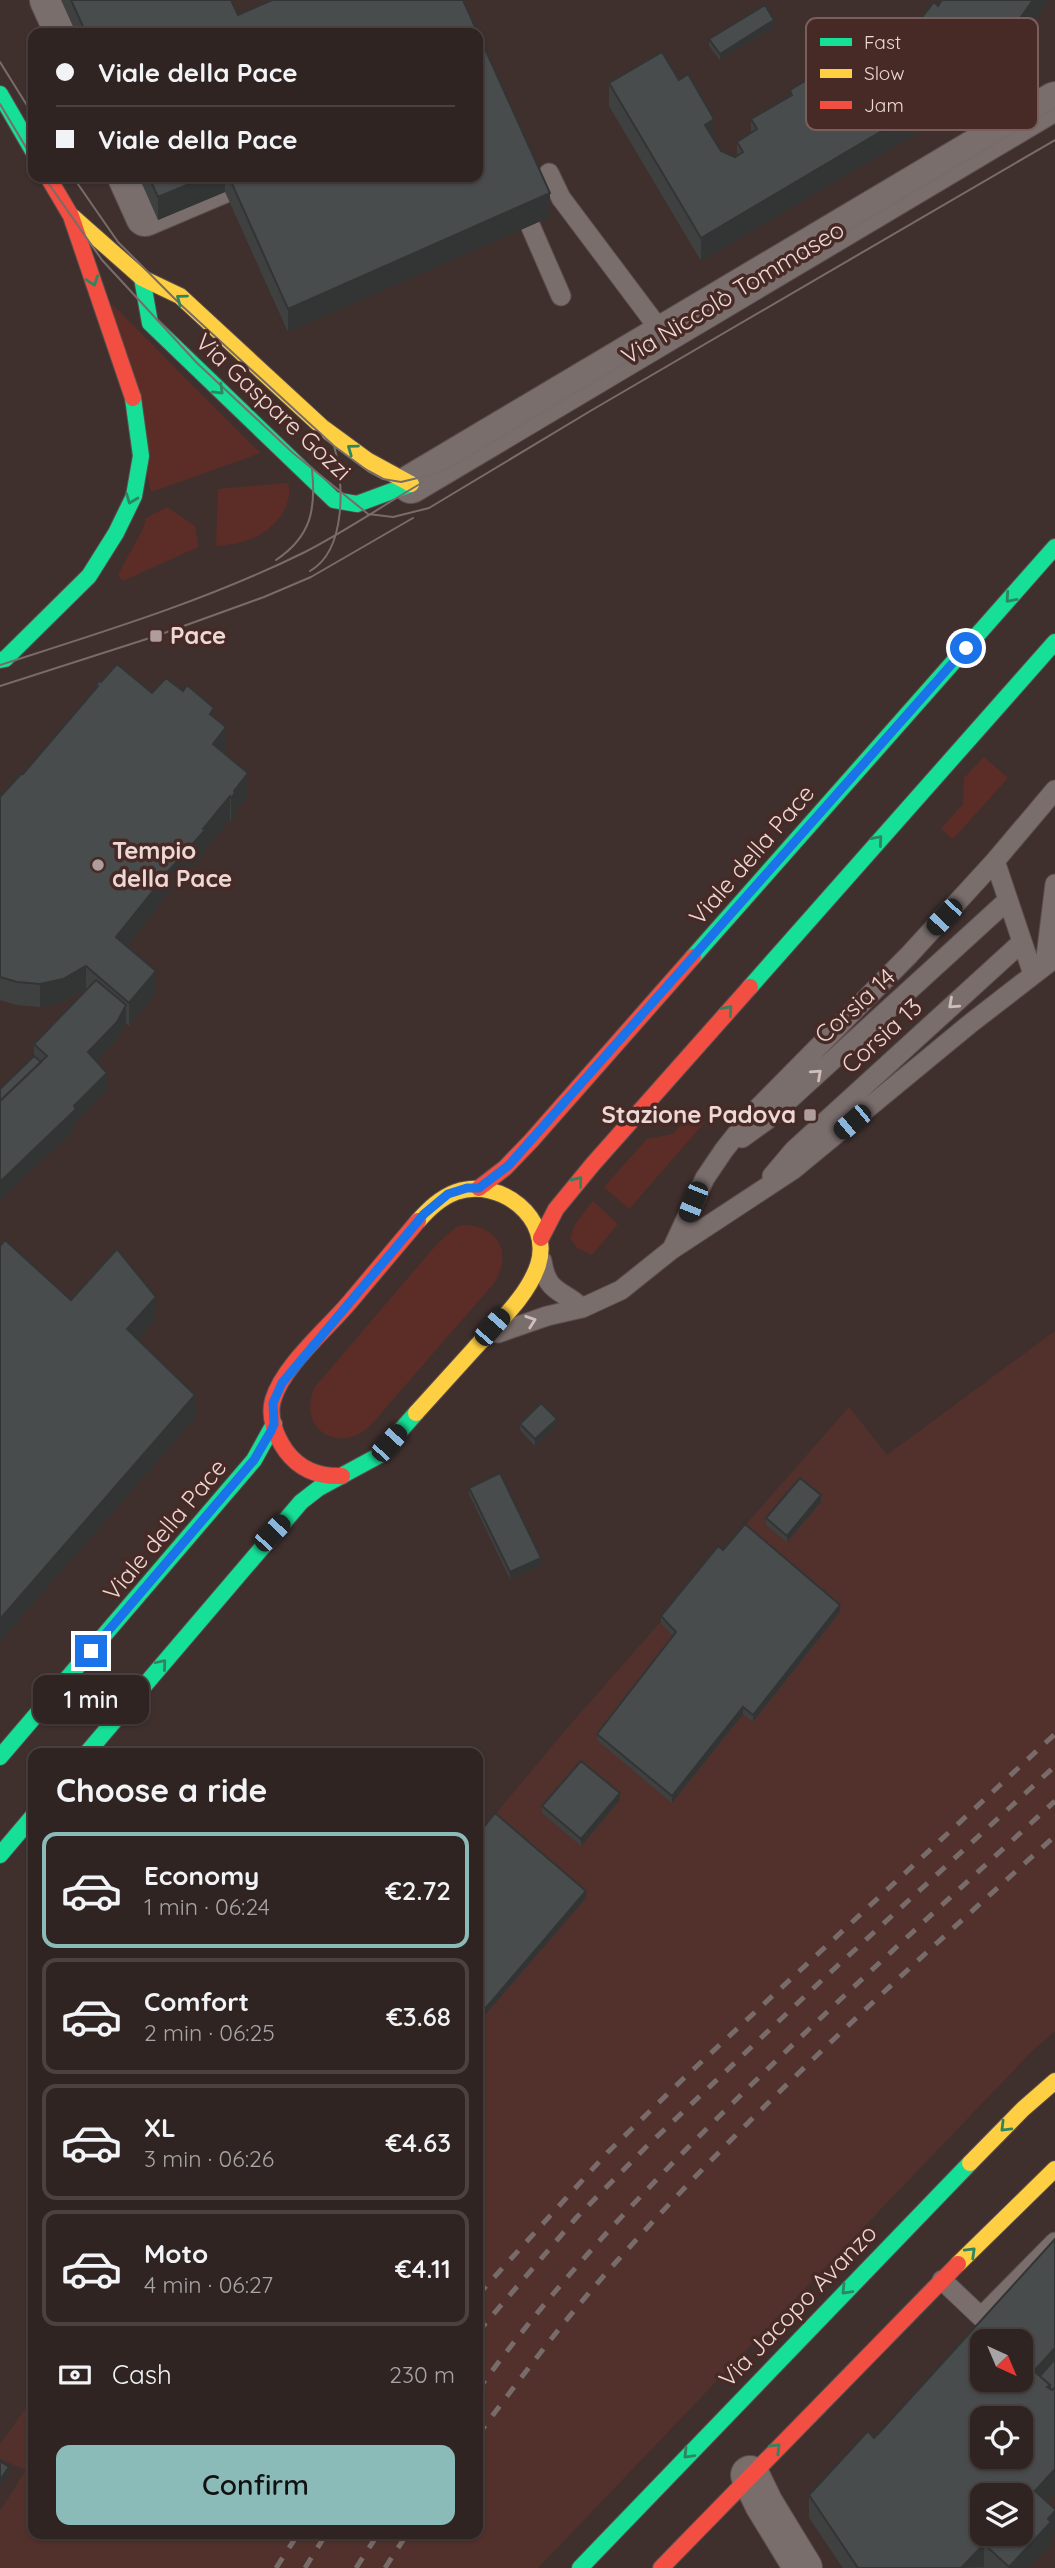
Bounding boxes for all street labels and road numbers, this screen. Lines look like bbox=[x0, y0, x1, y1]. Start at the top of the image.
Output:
street label: Via Niccolò Tommaseo bbox=[616, 214, 849, 371]
street label: Via Gaspare Gozzi bbox=[190, 326, 358, 486]
street label: Viale della Pace bbox=[682, 778, 820, 931]
street label: Corsia 14 bbox=[808, 961, 901, 1049]
street label: Corsia 13 bbox=[835, 991, 928, 1079]
street label: Viale della Pace bbox=[96, 1452, 232, 1606]
street label: Via Jacopo Avanzo bbox=[712, 2218, 883, 2393]

